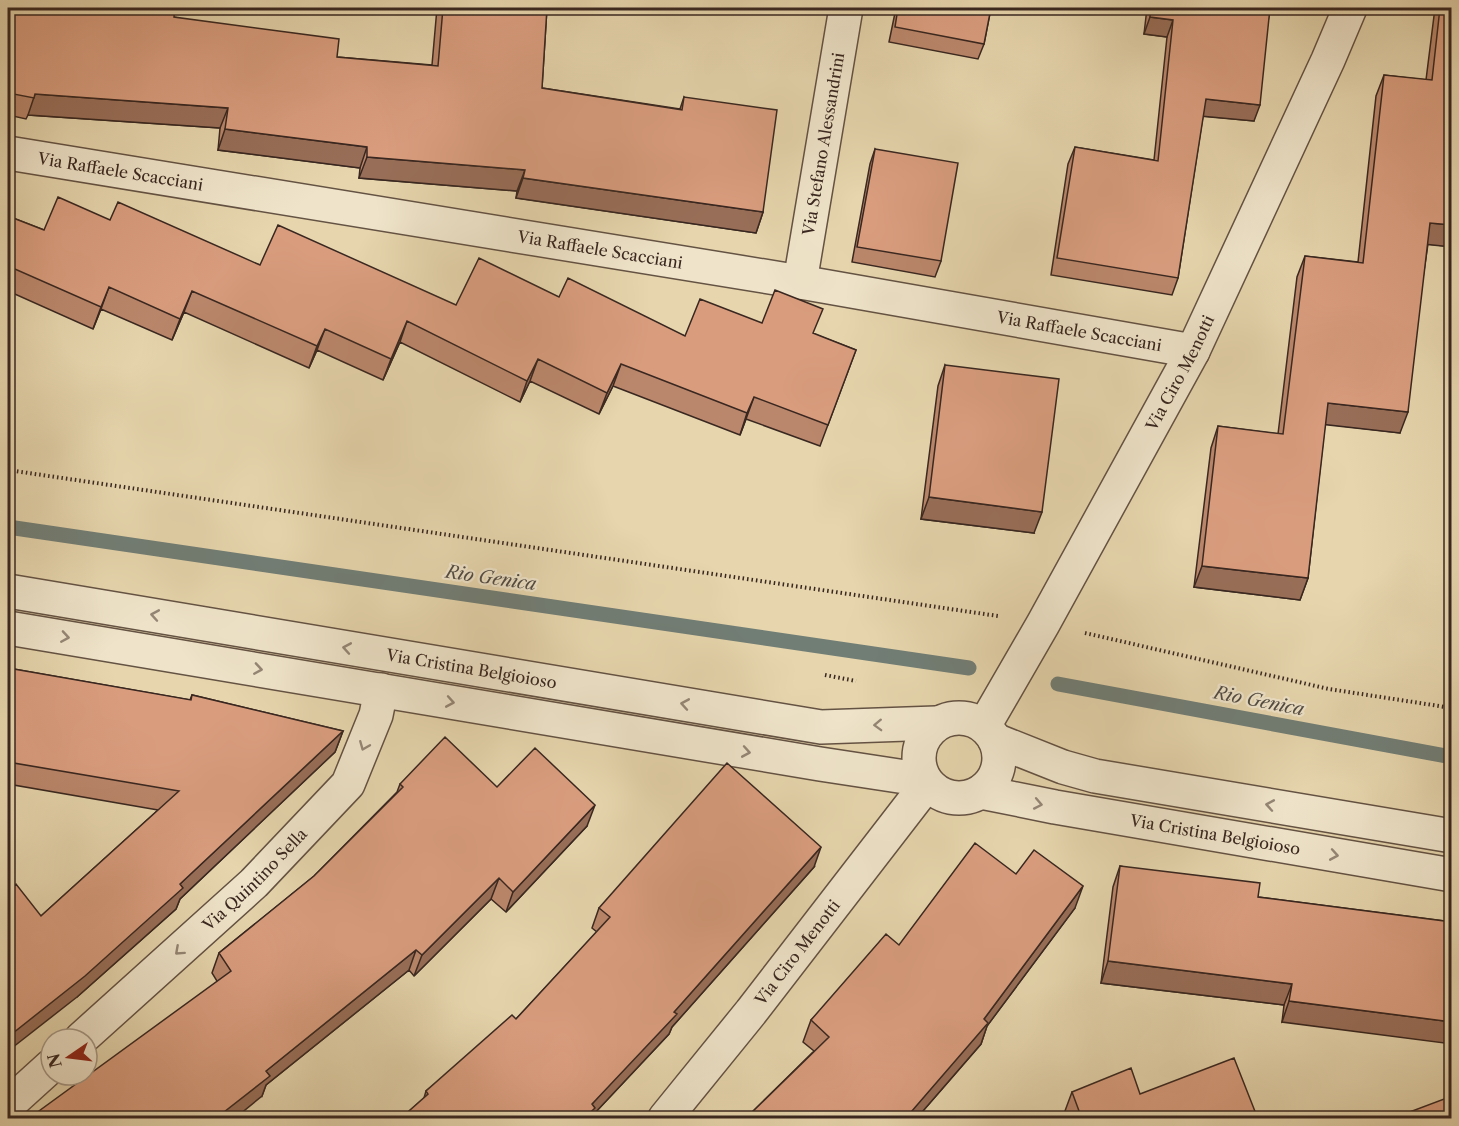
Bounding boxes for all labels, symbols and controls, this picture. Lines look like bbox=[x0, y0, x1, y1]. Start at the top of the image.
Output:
street label: Via Stefano Alessandrini bbox=[798, 51, 848, 238]
street label: Via Raffaele Scacciani bbox=[36, 148, 205, 195]
street label: Via Raffaele Scacciani bbox=[515, 226, 684, 273]
street label: Via Raffaele Scacciani bbox=[994, 307, 1163, 355]
street label: Via Ciro Menotti bbox=[1141, 312, 1218, 435]
water label: Rio Genica bbox=[442, 560, 538, 595]
one-way arrow bbox=[151, 610, 160, 622]
one-way arrow bbox=[61, 631, 70, 643]
one-way arrow bbox=[343, 642, 352, 654]
street label: Via Cristina Belgioioso bbox=[384, 644, 558, 693]
one-way arrow bbox=[253, 663, 262, 675]
water label: Rio Genica bbox=[1210, 681, 1306, 721]
one-way arrow bbox=[445, 695, 454, 707]
one-way arrow bbox=[680, 699, 689, 711]
one-way arrow bbox=[873, 719, 882, 732]
one-way arrow bbox=[359, 740, 371, 751]
one-way arrow bbox=[741, 745, 750, 757]
one-way arrow bbox=[1033, 797, 1043, 810]
one-way arrow bbox=[1265, 799, 1275, 812]
street label: Via Cristina Belgioioso bbox=[1128, 810, 1302, 859]
street label: Via Quintino Sella bbox=[198, 823, 311, 935]
one-way arrow bbox=[1328, 848, 1338, 861]
street label: Via Ciro Menotti bbox=[750, 896, 844, 1010]
one-way arrow bbox=[175, 944, 186, 955]
north arrow bbox=[39, 1027, 99, 1087]
text: N bbox=[43, 1051, 66, 1070]

